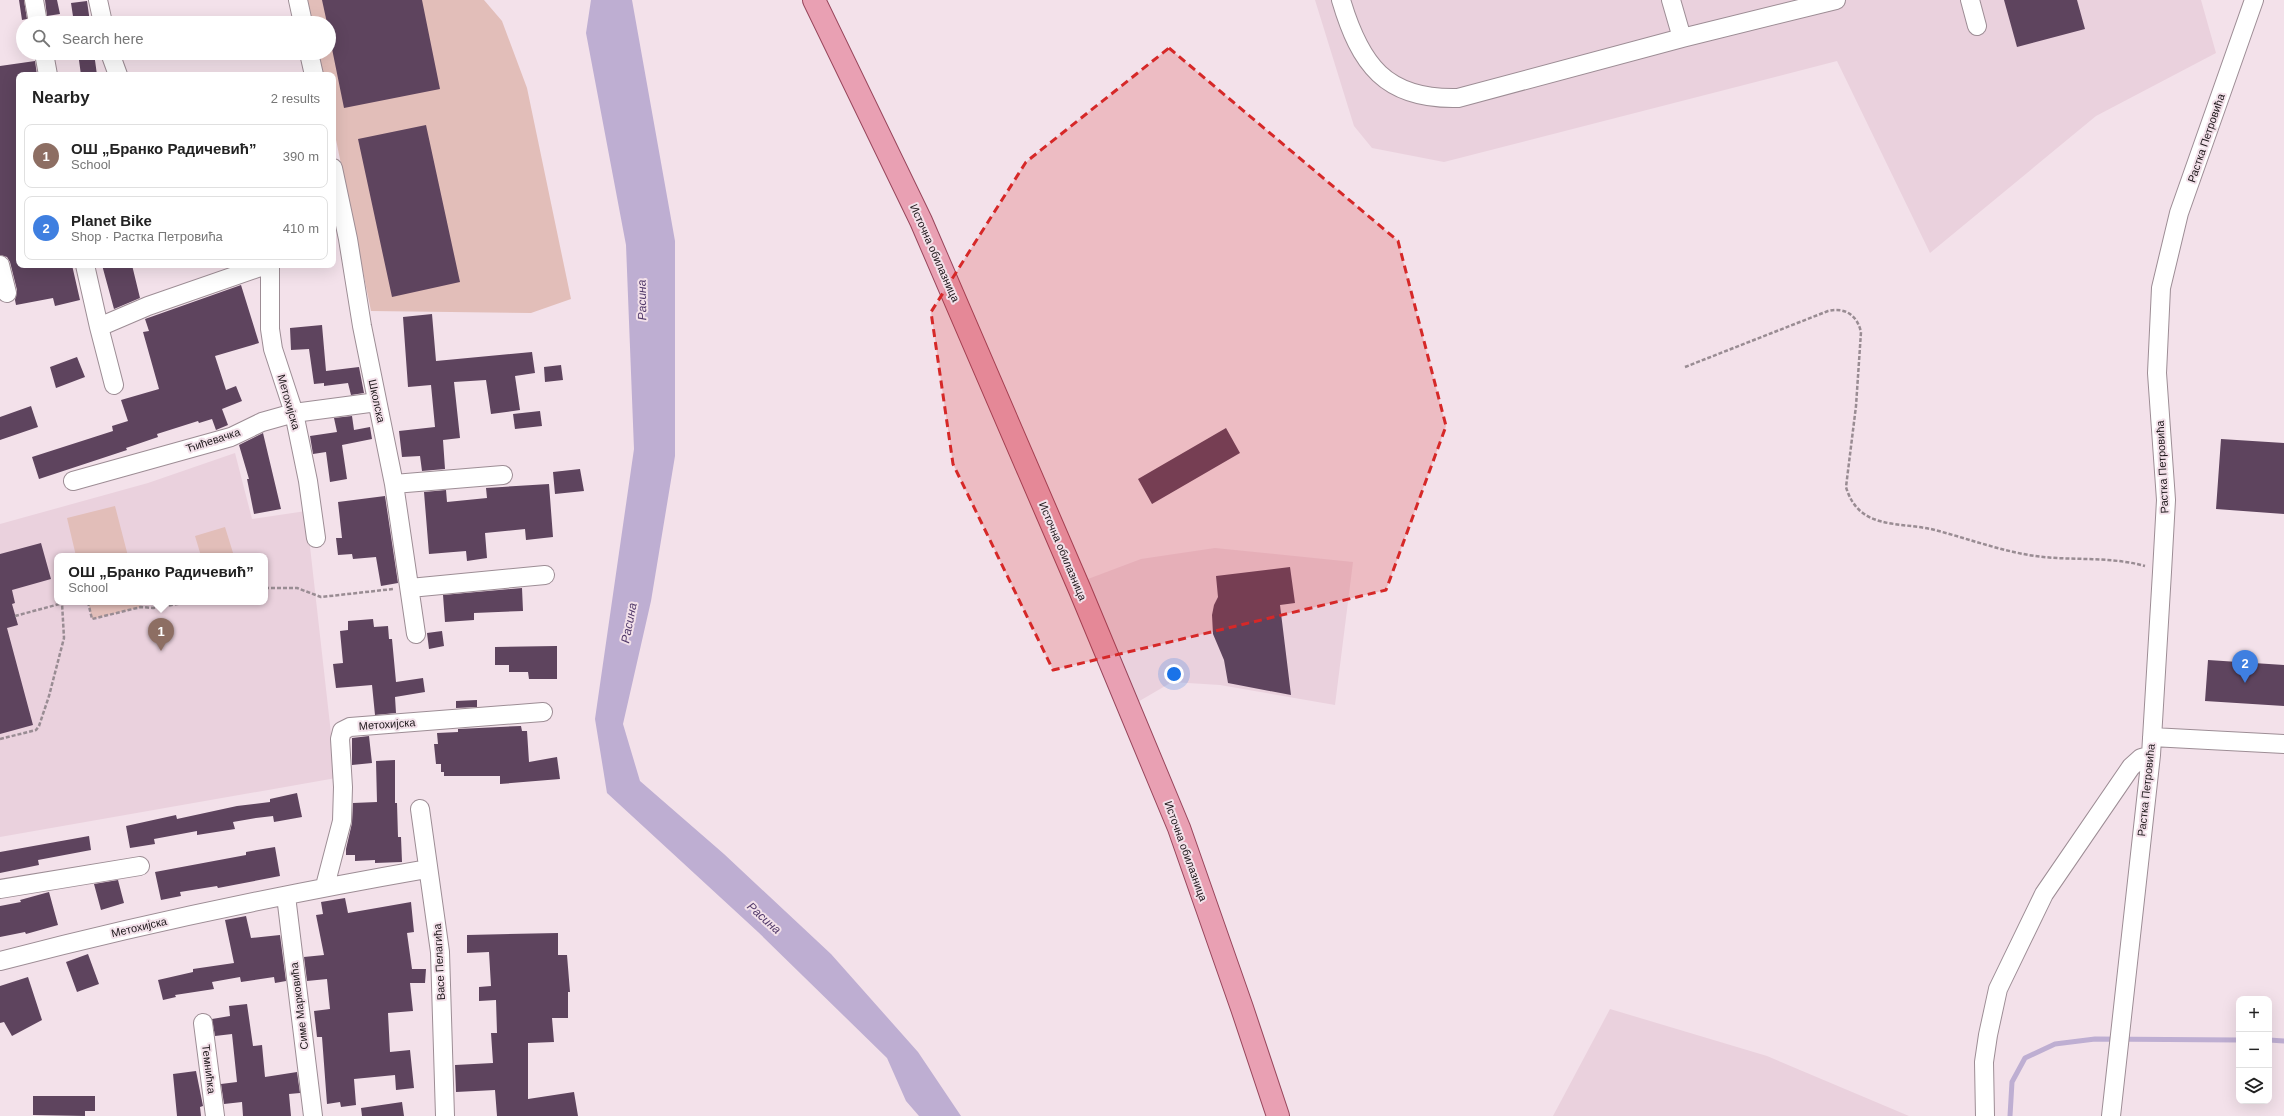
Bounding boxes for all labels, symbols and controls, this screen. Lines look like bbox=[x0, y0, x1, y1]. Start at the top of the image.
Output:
search box bbox=[16, 16, 336, 60]
icon: search bbox=[30, 27, 52, 49]
text: Search here bbox=[62, 30, 144, 47]
text: Nearby bbox=[32, 88, 90, 107]
text: 2 results bbox=[271, 91, 320, 106]
street label: Растка Петровића bbox=[2185, 91, 2227, 184]
text: ОШ „Бранко Радичевић” bbox=[71, 140, 256, 157]
text: 1 bbox=[42, 149, 50, 164]
text: 390 m bbox=[283, 149, 319, 164]
text: School bbox=[71, 157, 111, 172]
street label: Источна обилазница bbox=[908, 202, 962, 305]
text: Planet Bike bbox=[71, 212, 152, 229]
text: 2 bbox=[42, 221, 50, 236]
text: 410 m bbox=[283, 221, 319, 236]
text: Shop · Растка Петровића bbox=[71, 229, 223, 244]
water label: Расина bbox=[635, 279, 649, 320]
street label: Метохијска bbox=[275, 373, 303, 432]
street label: Школска bbox=[367, 378, 388, 425]
street label: Растка Петровића bbox=[2154, 419, 2170, 514]
street label: Ћићевачка bbox=[184, 425, 242, 454]
street label: Источна обилазница bbox=[1037, 500, 1090, 603]
popup bbox=[54, 553, 268, 605]
text: ОШ „Бранко Радичевић” bbox=[68, 563, 254, 580]
text: School bbox=[68, 580, 108, 595]
water label: Расина bbox=[618, 601, 640, 644]
pin: 1 bbox=[148, 618, 174, 651]
pin: 2 bbox=[2232, 650, 2258, 683]
your location bbox=[1164, 664, 1184, 684]
street label: Метохијска bbox=[358, 716, 417, 732]
street label: Растка Петровића bbox=[2135, 742, 2157, 837]
street label: Источна обилазница bbox=[1162, 799, 1210, 904]
water label: Расина bbox=[744, 899, 784, 937]
street label: Метохијска bbox=[110, 915, 169, 939]
street label: Васе Пелагића bbox=[431, 923, 447, 1001]
street label: Симе Марковића bbox=[288, 961, 310, 1050]
map controls bbox=[2236, 996, 2272, 1104]
button: + bbox=[2236, 996, 2272, 1032]
button: − bbox=[2236, 1032, 2272, 1068]
street label: Темнићка bbox=[200, 1044, 218, 1095]
button: layers bbox=[2236, 1068, 2272, 1104]

